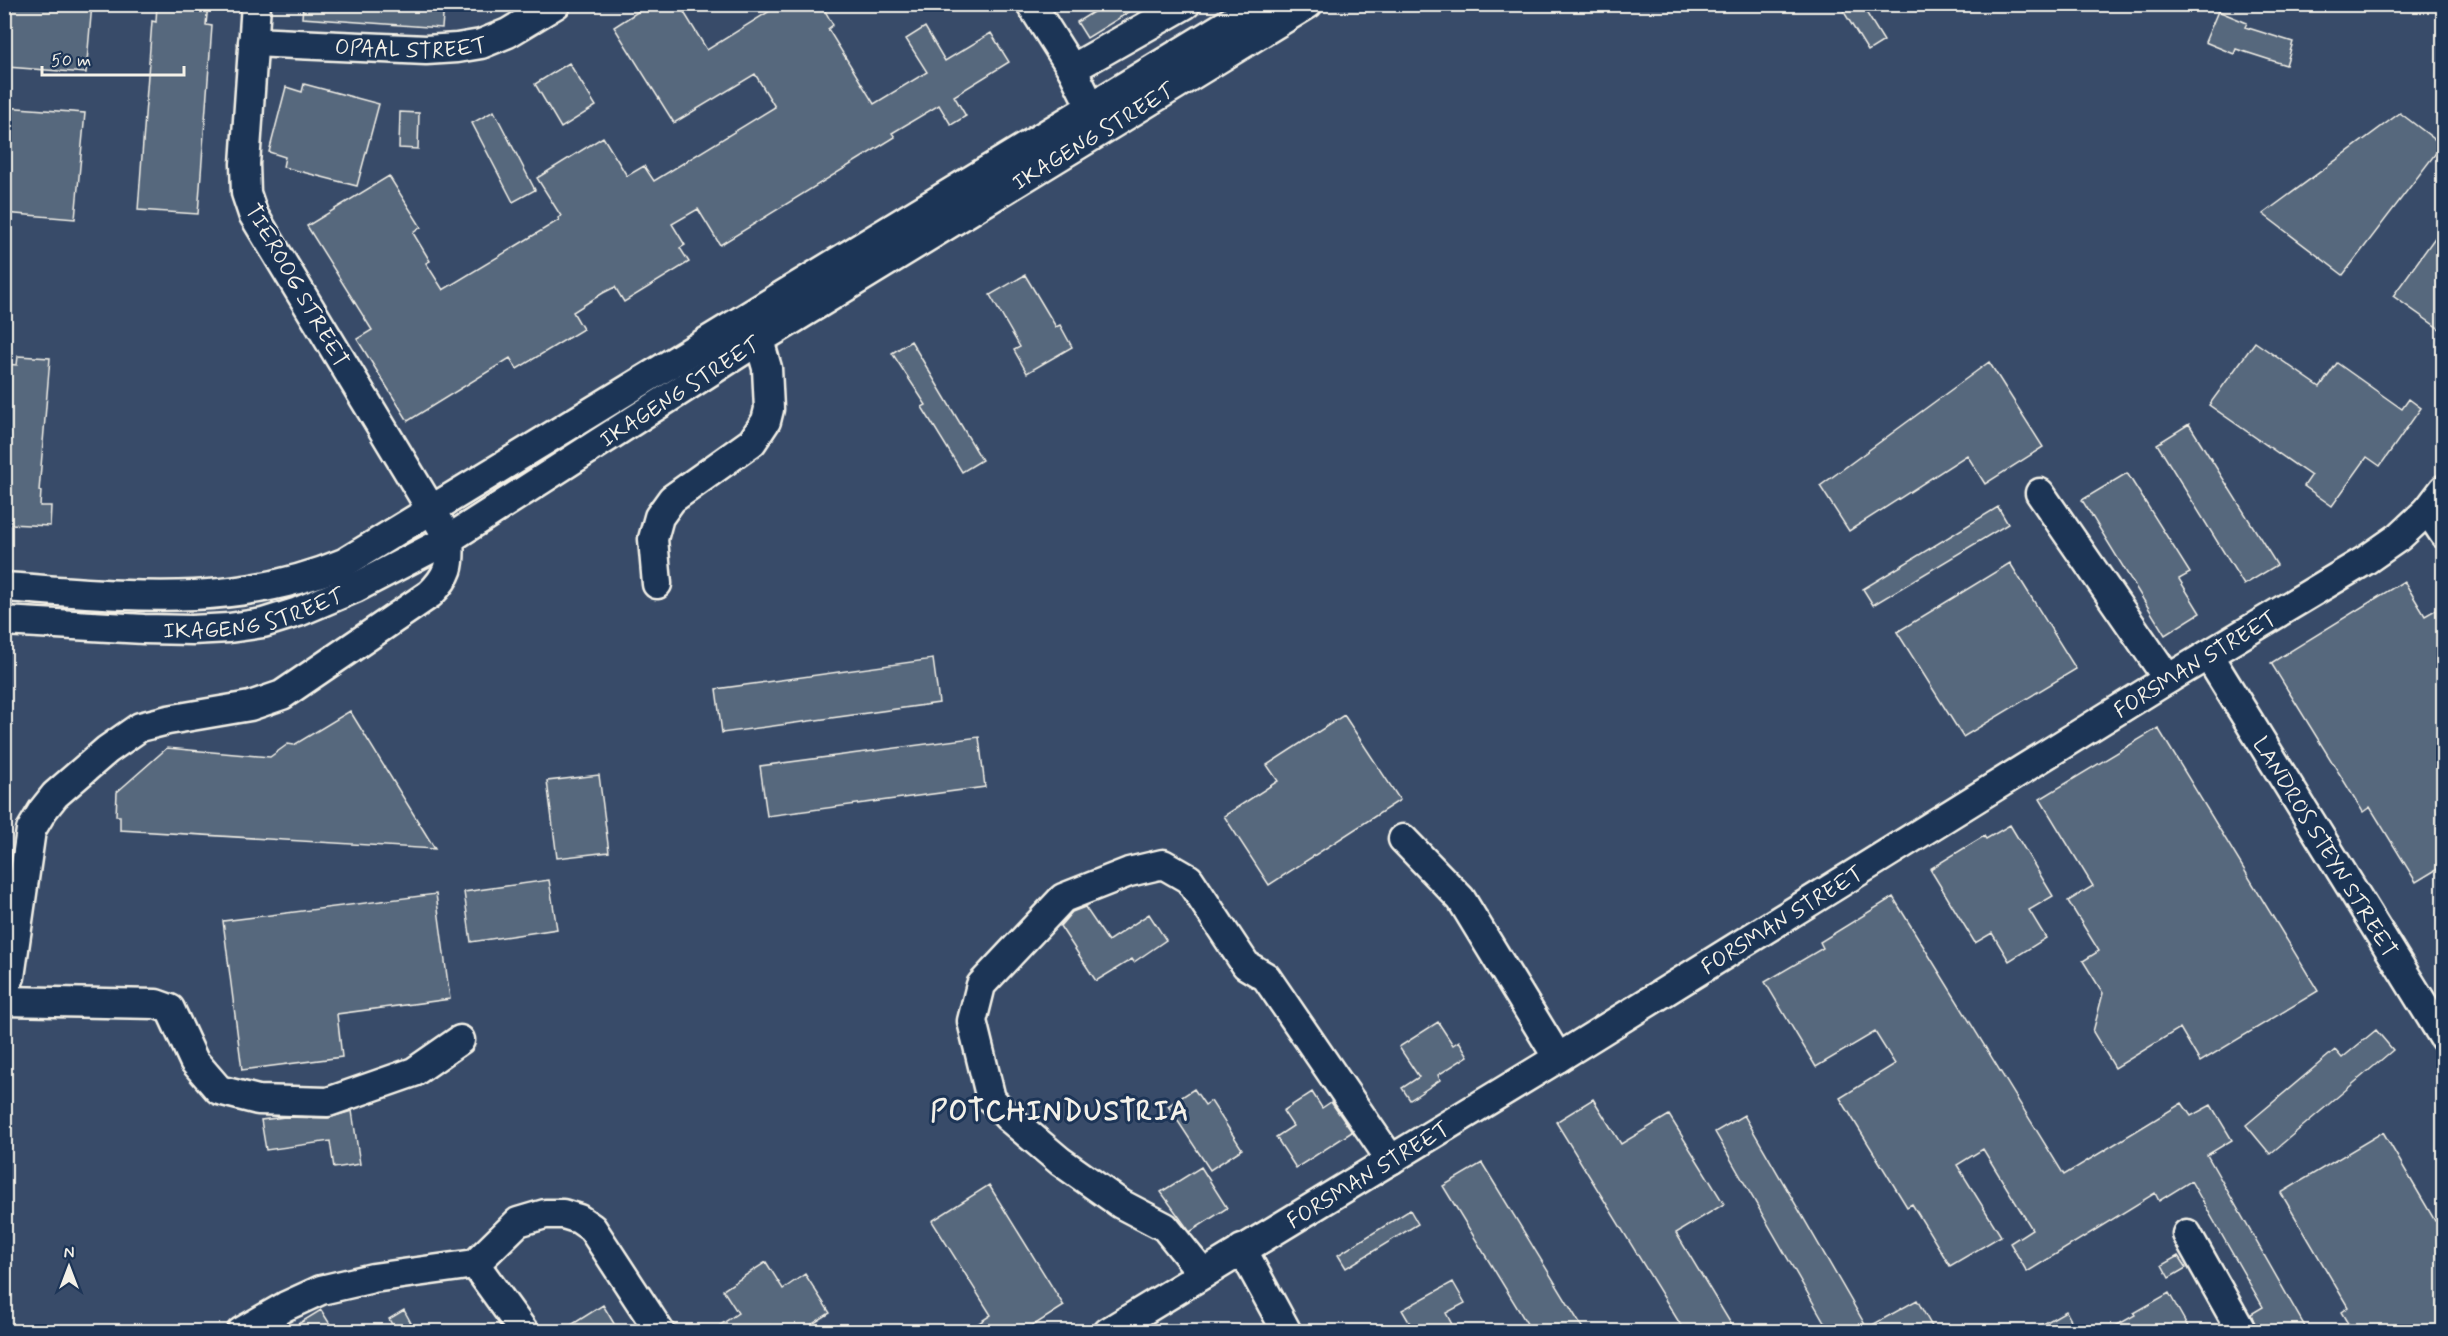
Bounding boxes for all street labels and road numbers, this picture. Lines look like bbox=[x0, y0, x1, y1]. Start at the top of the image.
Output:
street label: OPAAL STREET bbox=[334, 31, 489, 66]
street label: IKAGENG STREET bbox=[1008, 77, 1181, 198]
street label: TIEROOG STREET bbox=[238, 199, 355, 373]
street label: IKAGENG STREET bbox=[595, 330, 767, 455]
street label: IKAGENG STREET bbox=[163, 582, 350, 646]
street label: FORSMAN STREET bbox=[2109, 605, 2282, 725]
street label: LANDROS STEYN STREET bbox=[2246, 732, 2403, 963]
street label: FORSMAN STREET bbox=[1696, 860, 1869, 982]
street label: FORSMAN STREET bbox=[1282, 1115, 1455, 1236]

